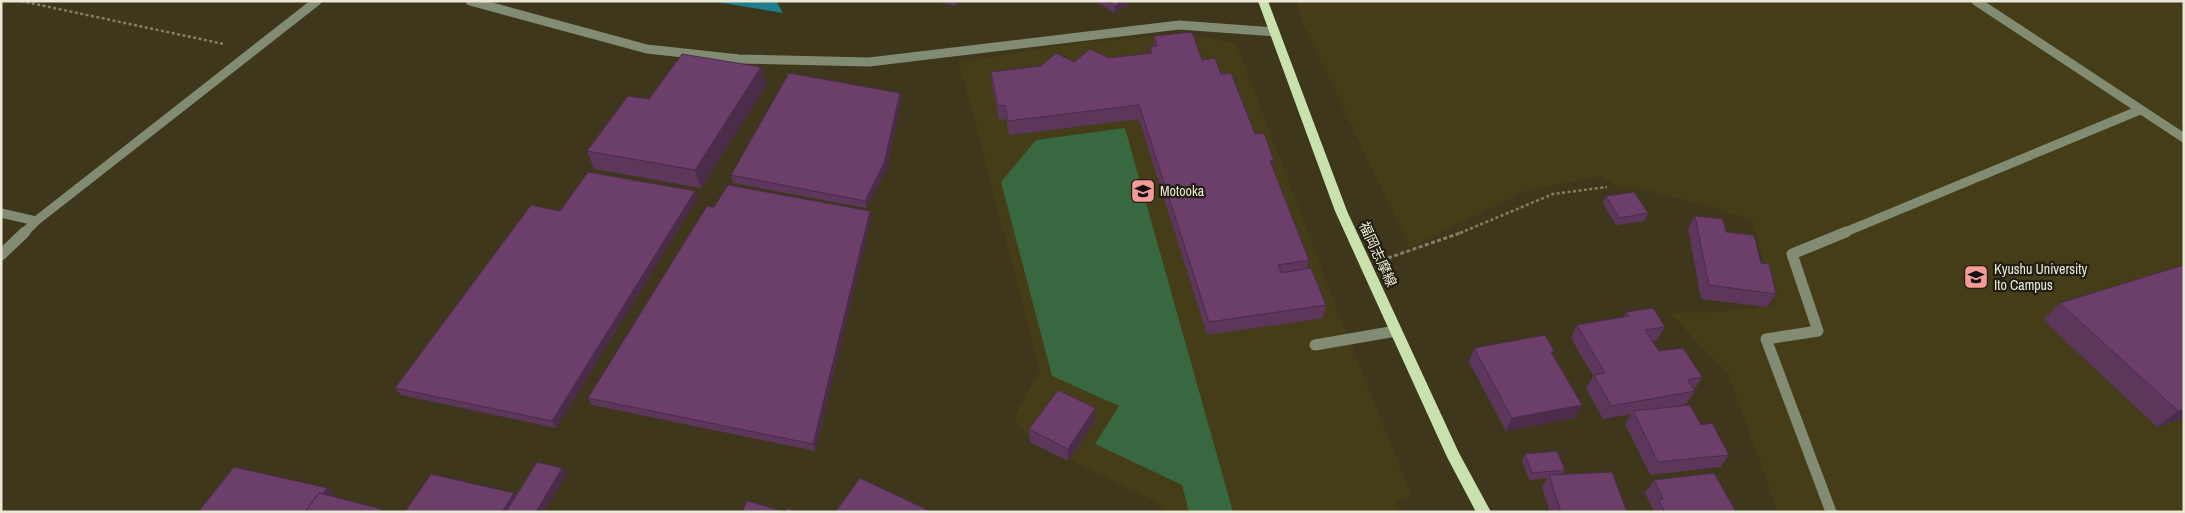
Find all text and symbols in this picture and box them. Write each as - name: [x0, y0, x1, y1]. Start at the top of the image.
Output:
- school or university icon: Motooka: [1130, 178, 1156, 204]
- place label: Motooka: [1160, 182, 1205, 200]
- street label: 福岡志摩線: [1355, 218, 1401, 290]
- place label: Kyushu University Ito Campus: [1994, 260, 2087, 294]
- school or university icon: Kyushu University Ito Campus: [1963, 264, 1989, 290]

